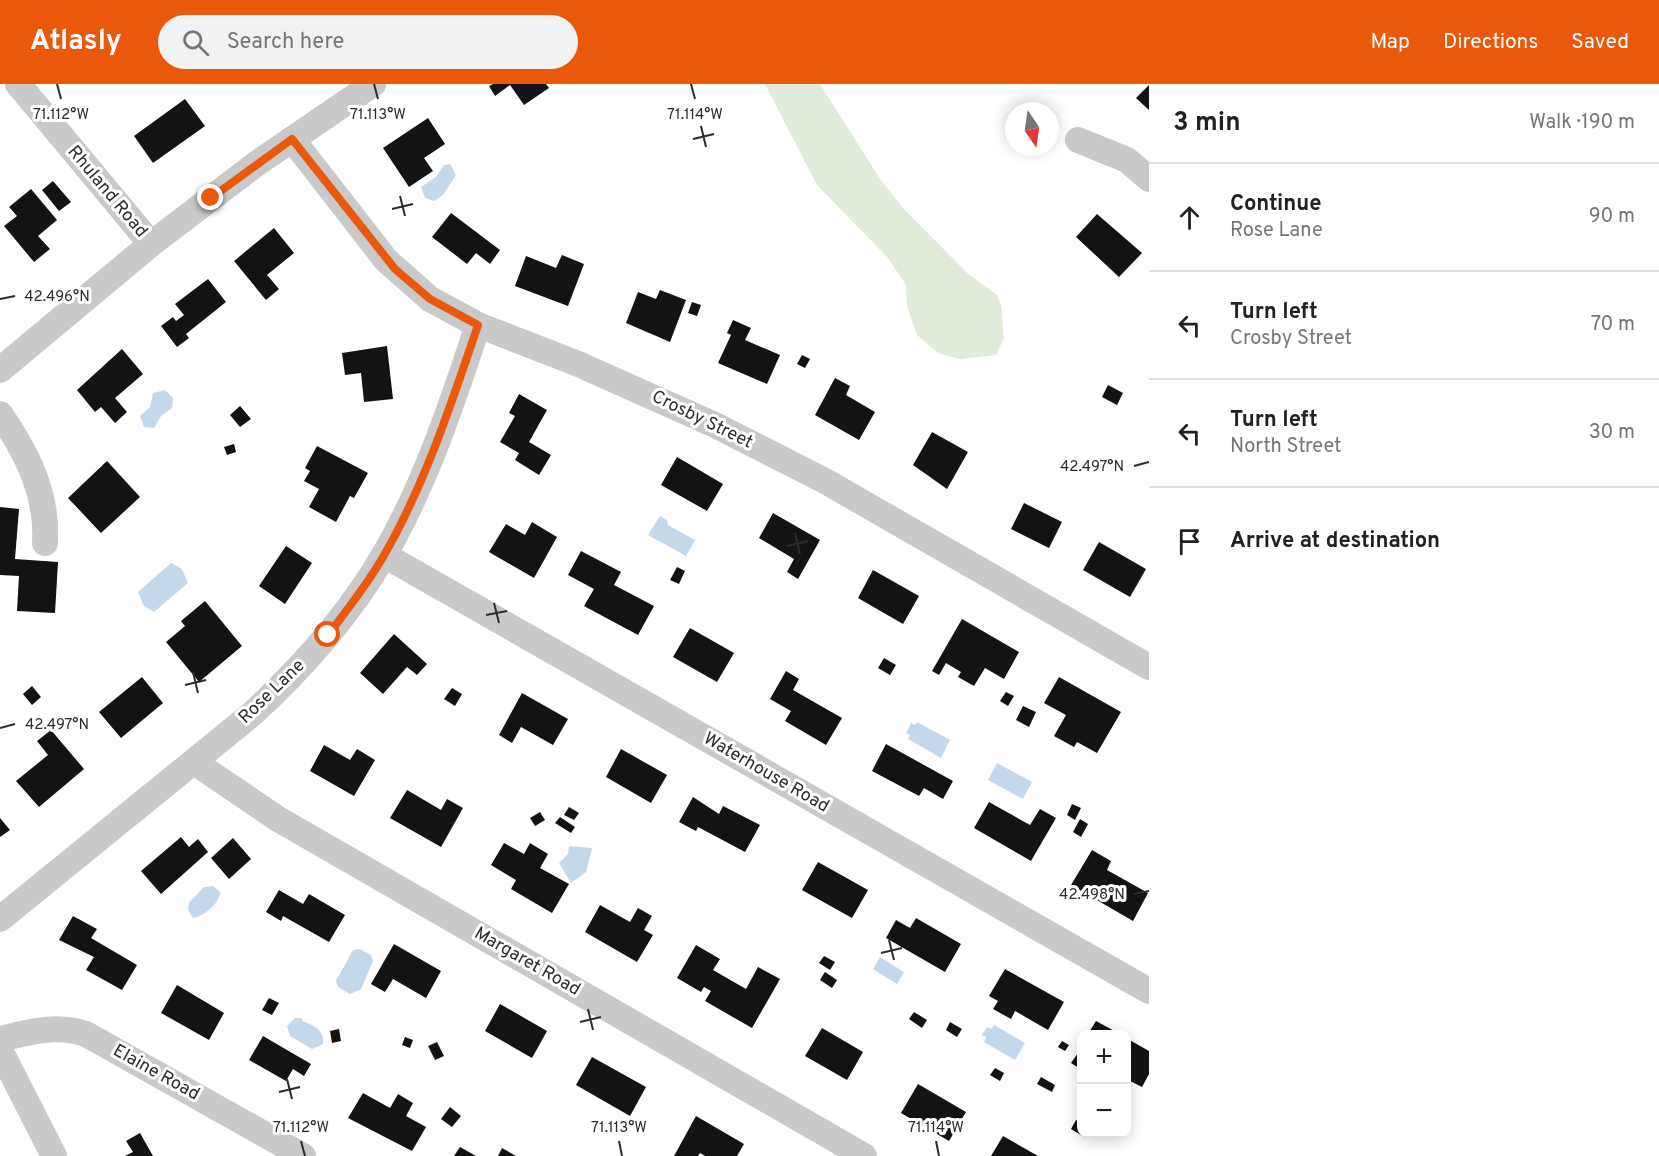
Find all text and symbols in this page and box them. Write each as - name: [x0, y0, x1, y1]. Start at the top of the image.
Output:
- search box: [158, 15, 578, 69]
- text: Atlasly: [30, 24, 122, 60]
- icon: search: [179, 26, 212, 59]
- text: Search here: [227, 29, 344, 56]
- text: Map: [1370, 29, 1410, 56]
- text: Directions: [1443, 29, 1538, 56]
- text: Saved: [1571, 29, 1629, 56]
- north arrow: [1005, 102, 1059, 156]
- text: 71.112°W: [33, 106, 89, 125]
- text: 71.113°W: [350, 106, 406, 125]
- text: 71.114°W: [667, 106, 723, 125]
- text: 3 min: [1173, 107, 1241, 140]
- text: Walk · 190 m: [1529, 110, 1635, 136]
- street label: Rhuland Road: [62, 141, 152, 243]
- route end: [197, 184, 223, 210]
- text: Continue: [1230, 191, 1321, 218]
- icon: ahead: [1173, 201, 1206, 234]
- text: 90 m: [1589, 204, 1635, 230]
- text: Rose Lane: [1230, 218, 1323, 244]
- text: 42.496°N: [24, 288, 90, 307]
- text: Turn left: [1230, 299, 1318, 326]
- icon: left: [1173, 309, 1206, 342]
- text: 70 m: [1591, 312, 1635, 338]
- text: Crosby Street: [1230, 326, 1352, 352]
- street label: Crosby Street: [648, 386, 756, 454]
- text: Turn left: [1230, 407, 1318, 434]
- icon: left: [1173, 417, 1206, 450]
- text: 30 m: [1589, 420, 1635, 446]
- text: North Street: [1230, 434, 1342, 460]
- text: 42.497°N: [1060, 458, 1124, 477]
- icon: arrive: [1173, 525, 1206, 558]
- text: Arrive at destination: [1230, 528, 1440, 555]
- route start: [314, 621, 340, 647]
- street label: Rose Lane: [234, 655, 310, 729]
- text: 42.497°N: [25, 716, 89, 735]
- street label: Waterhouse Road: [699, 728, 833, 818]
- text: 42.498°N: [1059, 886, 1125, 905]
- street label: Margaret Road: [470, 922, 584, 1002]
- map controls: [1077, 1030, 1131, 1138]
- button: +: [1077, 1030, 1131, 1084]
- street label: Elaine Road: [109, 1040, 203, 1106]
- button: −: [1077, 1084, 1131, 1138]
- text: 71.112°W: [273, 1119, 329, 1138]
- text: 71.113°W: [591, 1119, 647, 1138]
- text: 71.114°W: [908, 1119, 964, 1138]

